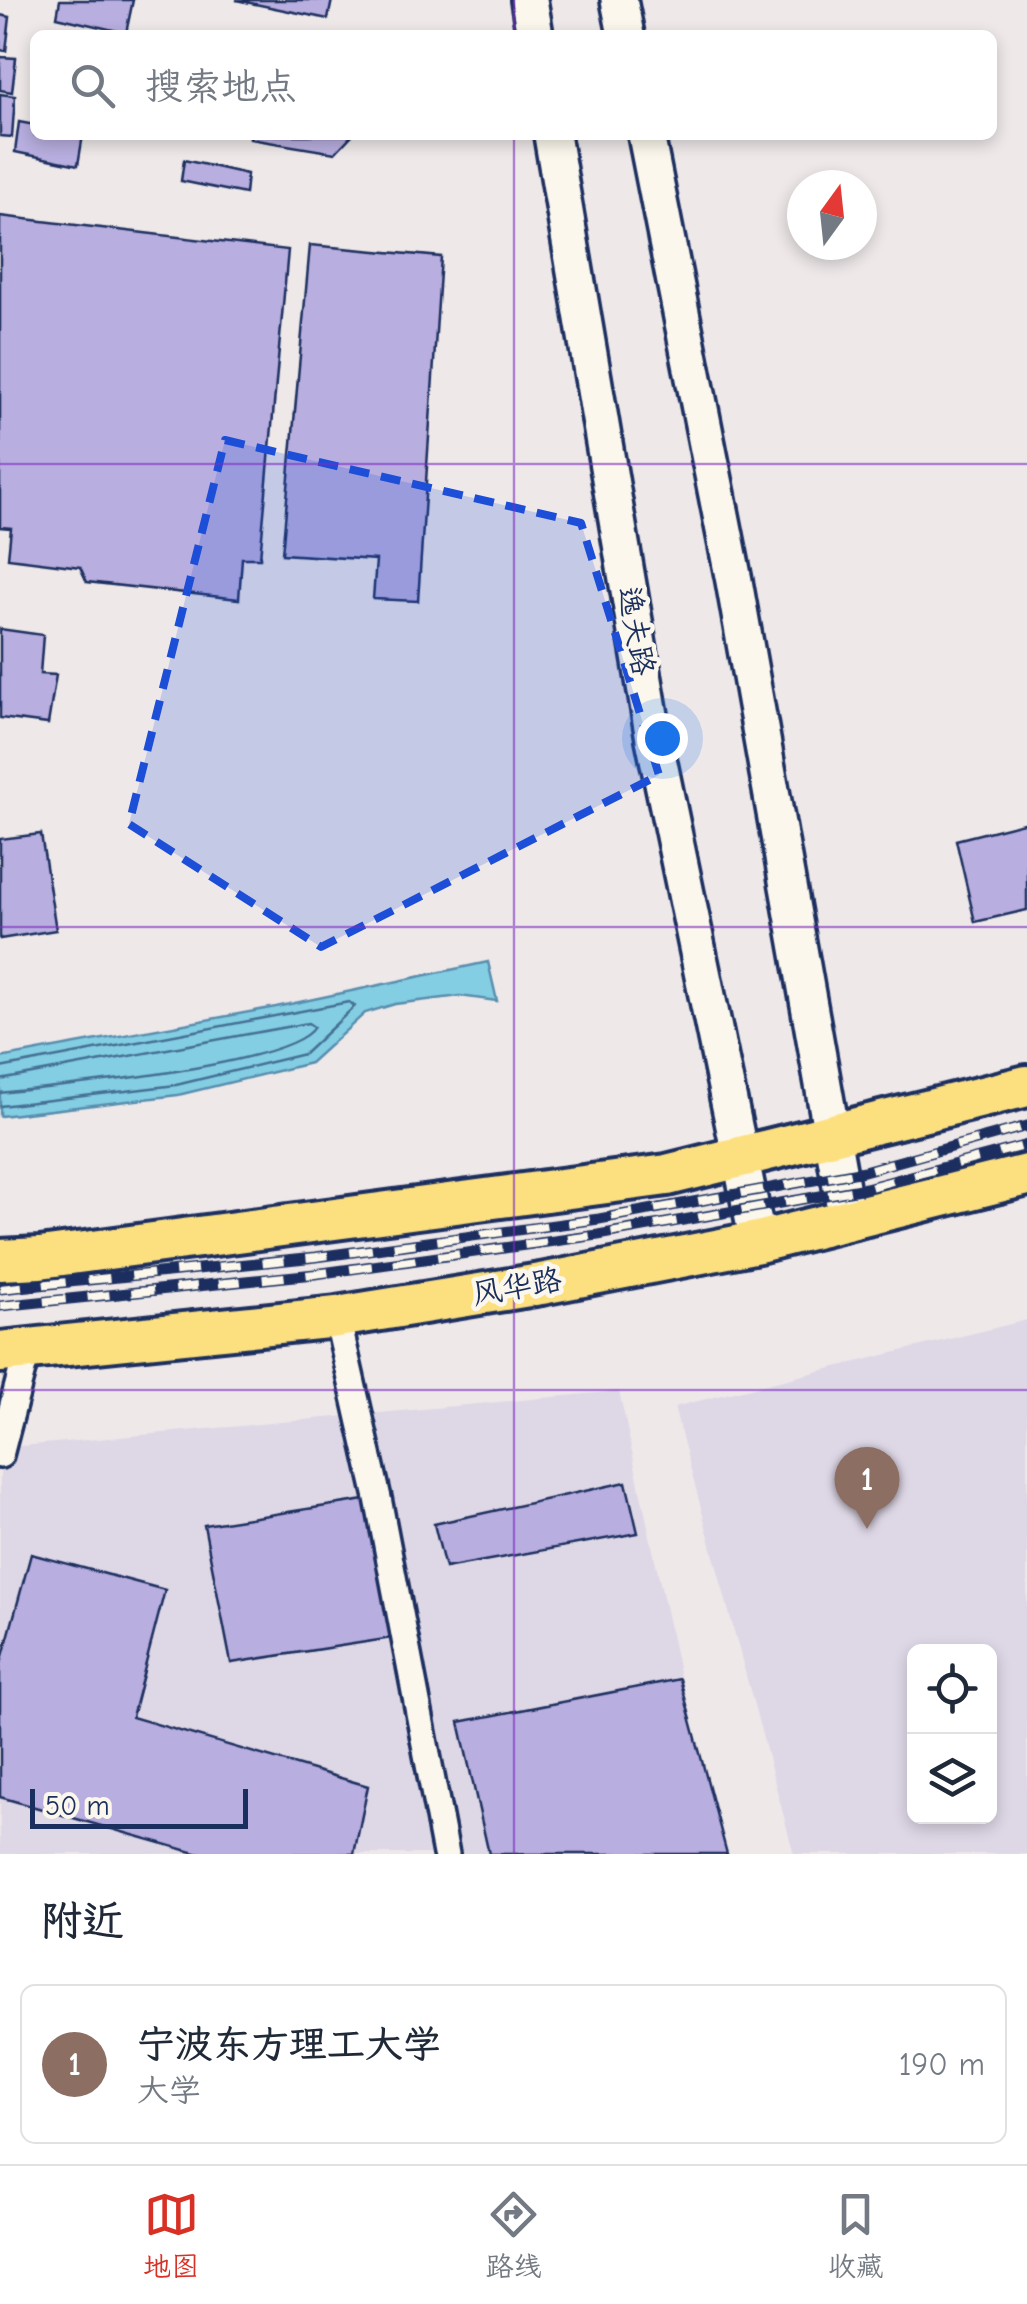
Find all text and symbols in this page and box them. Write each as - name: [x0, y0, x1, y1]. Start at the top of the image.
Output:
- search box: [30, 30, 997, 140]
- icon: search: [65, 58, 120, 113]
- text: 搜索地点: [145, 65, 297, 109]
- north arrow: [787, 170, 877, 260]
- street label: 逸夫路: [611, 584, 661, 678]
- your location: [637, 713, 688, 764]
- street label: 风华路: [470, 1262, 564, 1312]
- pin: 1: [834, 1446, 900, 1529]
- map controls: [907, 1644, 997, 1824]
- button: locate: [907, 1644, 997, 1734]
- button: layers: [907, 1734, 997, 1824]
- scale bar: [30, 1784, 248, 1828]
- text: 50 m: [45, 1790, 110, 1822]
- text: 附近: [40, 1897, 124, 1946]
- text: 宁波东方理工大学: [137, 2023, 441, 2067]
- text: 1: [68, 2046, 81, 2083]
- text: 190 m: [899, 2046, 985, 2083]
- text: 大学: [137, 2072, 201, 2109]
- tab: 地图: [143, 2187, 199, 2284]
- tab: 路线: [485, 2187, 542, 2284]
- tab: 收藏: [828, 2187, 884, 2284]

